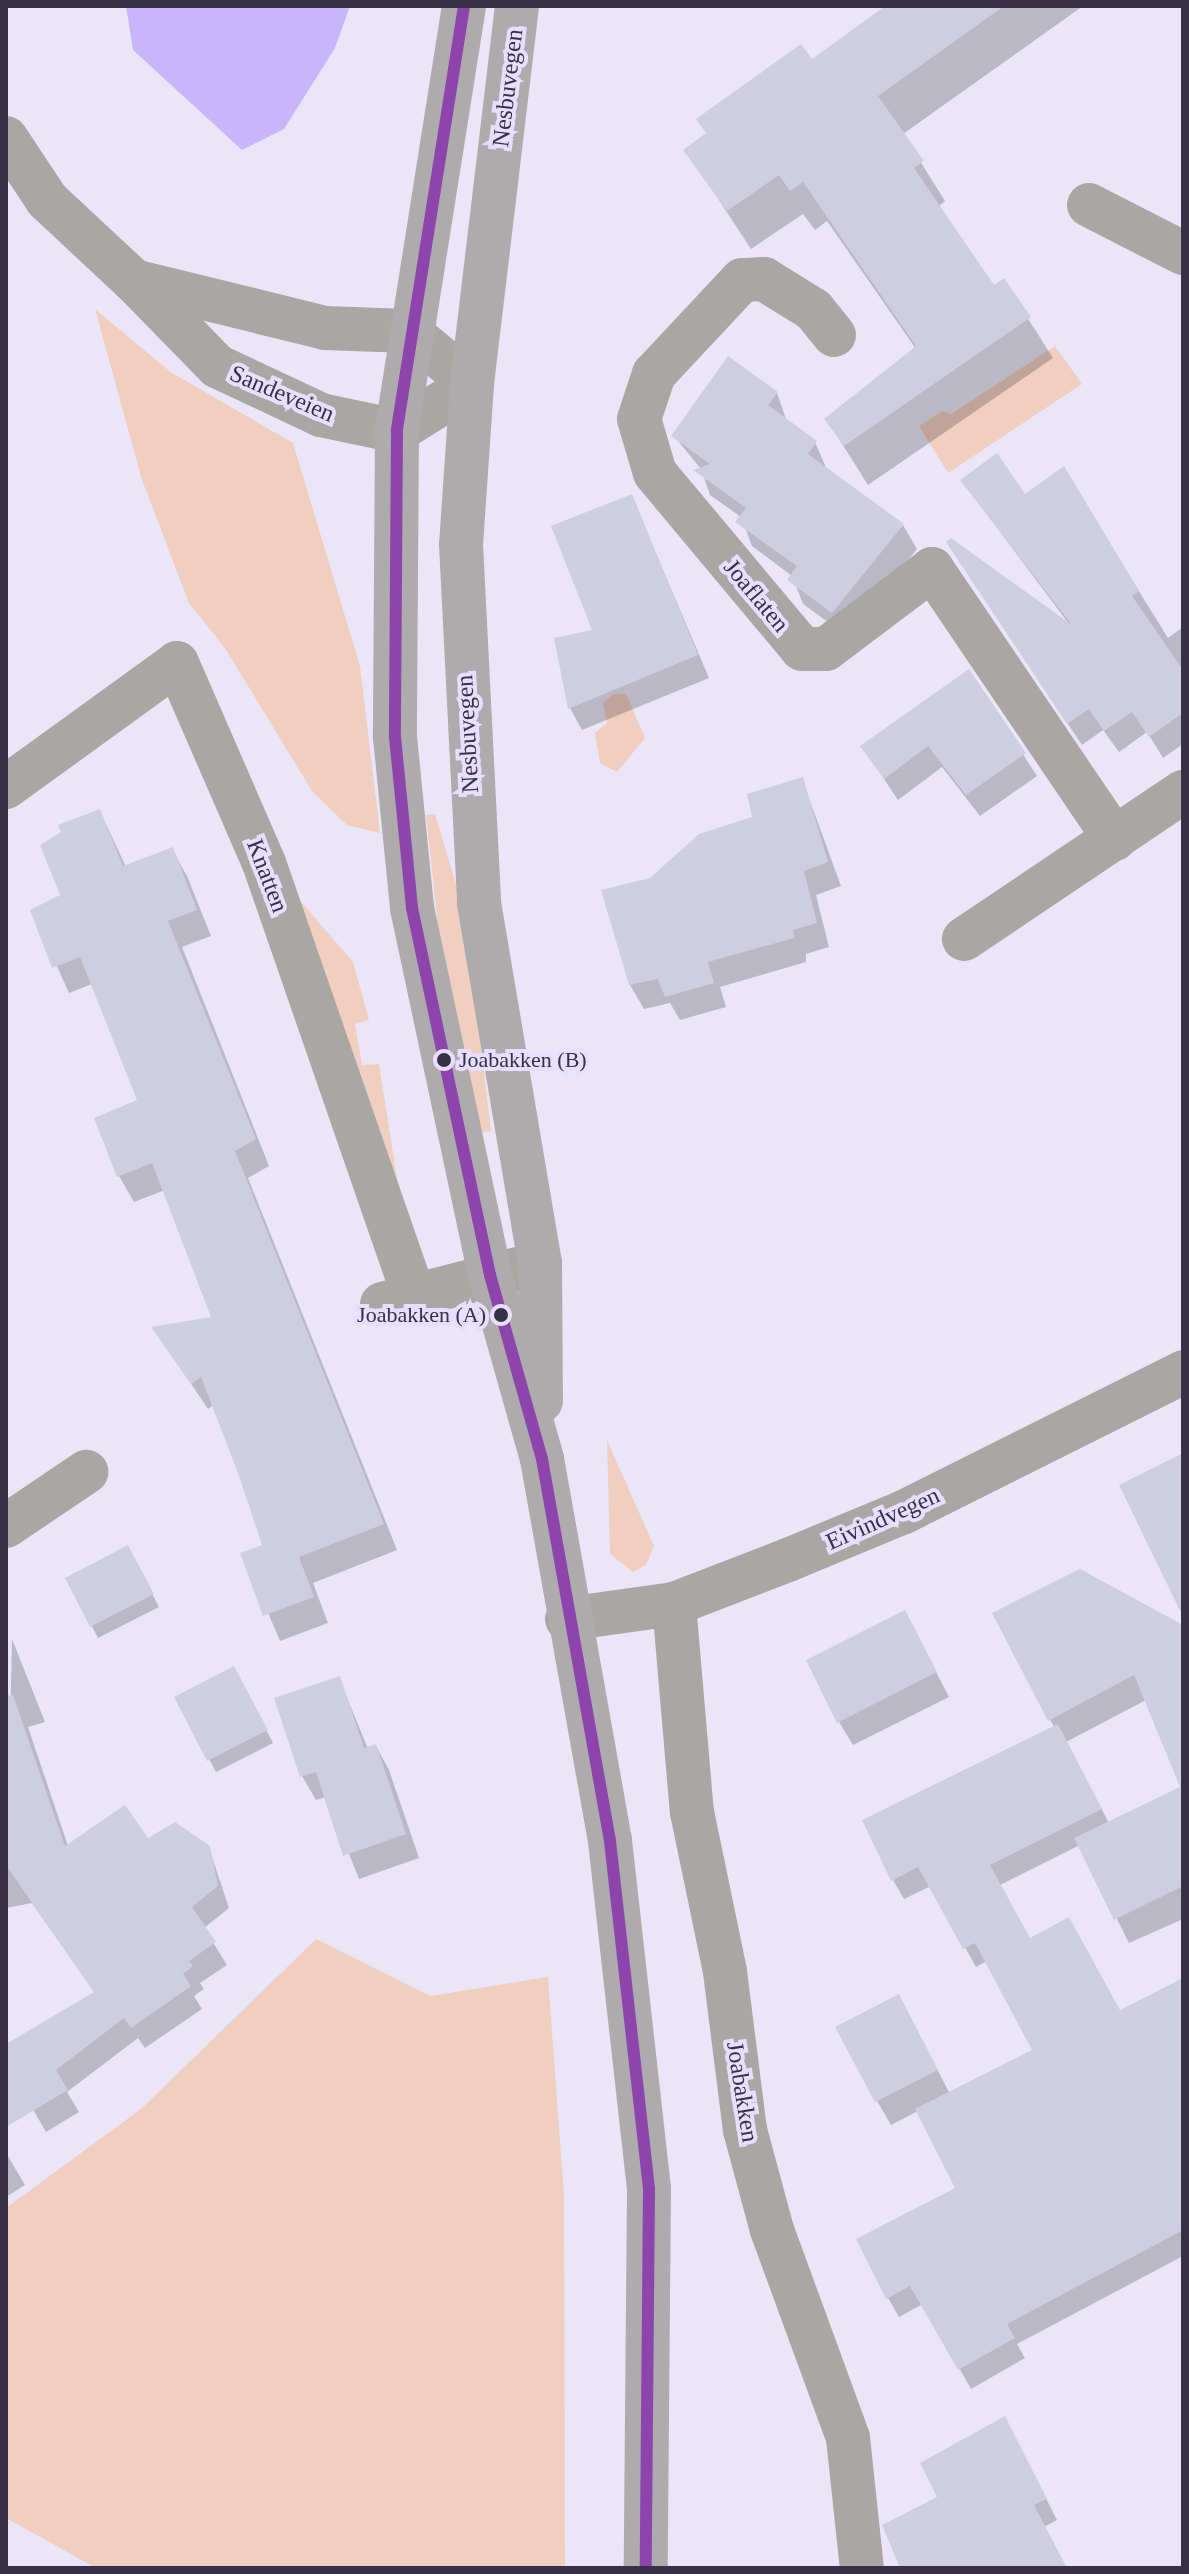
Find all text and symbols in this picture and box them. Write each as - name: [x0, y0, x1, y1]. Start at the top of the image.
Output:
- street label: Nesbuvegen: [486, 27, 530, 149]
- street label: Sandeveien: [225, 359, 339, 429]
- street label: Joaflaten: [717, 554, 795, 638]
- street label: Nesbuvegen: [451, 674, 485, 794]
- street label: Knatten: [240, 835, 294, 917]
- place label: Joabakken (B): [459, 1047, 587, 1073]
- marker: Joabakken (B): [436, 1052, 452, 1068]
- place label: Joabakken (A): [357, 1302, 486, 1328]
- marker: Joabakken (A): [493, 1307, 509, 1323]
- street label: Eivindvegen: [822, 1481, 944, 1557]
- street label: Joabakken: [720, 2040, 764, 2144]

